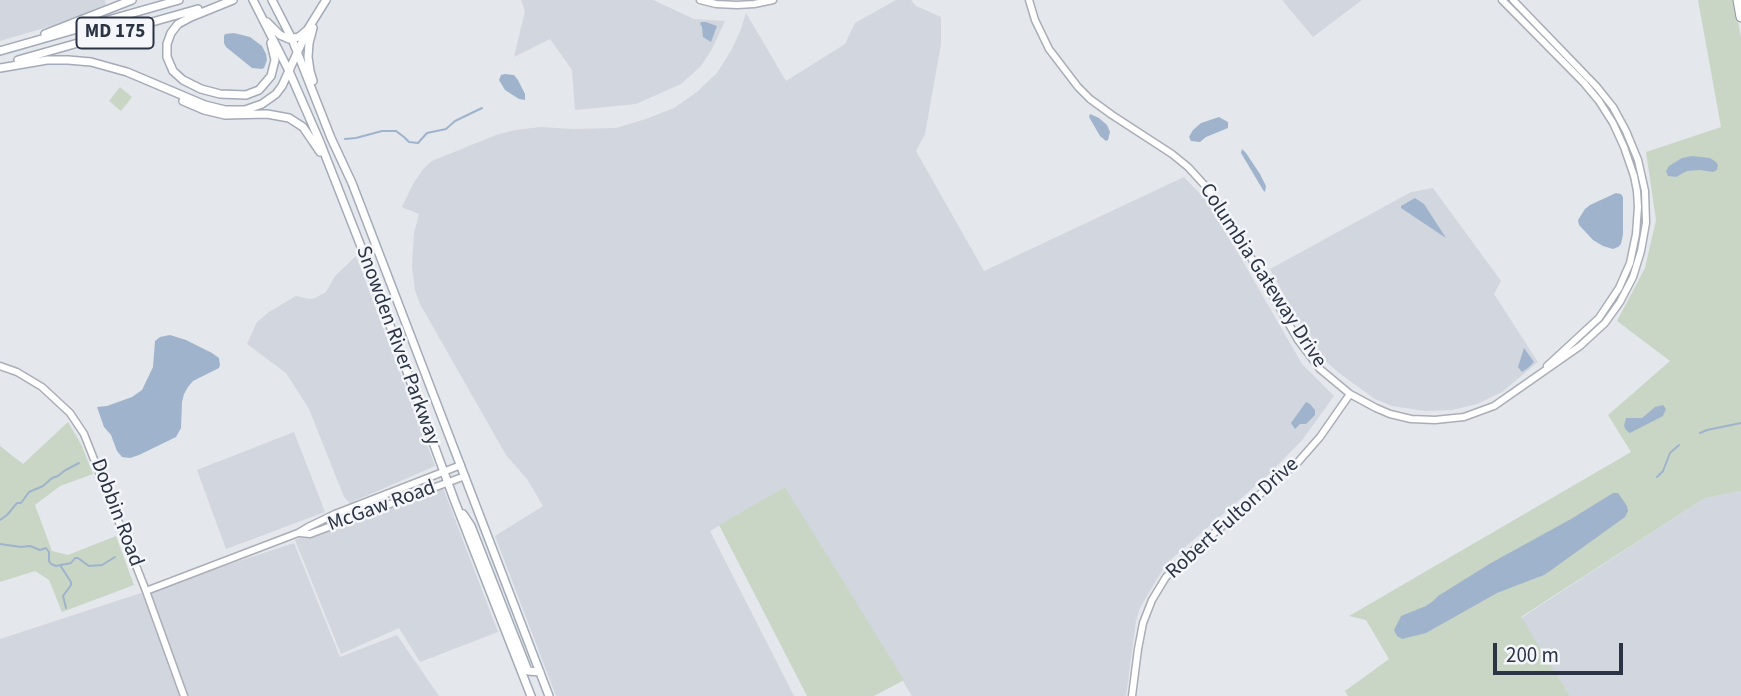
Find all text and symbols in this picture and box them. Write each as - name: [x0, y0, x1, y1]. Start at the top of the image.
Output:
- road number: MD 175: [76, 18, 154, 48]
- street label: Columbia Gateway Drive: [1193, 179, 1331, 373]
- street label: Snowden River Parkway: [349, 243, 445, 449]
- street label: Robert Fulton Drive: [1161, 453, 1305, 585]
- street label: Dobbin Road: [84, 456, 148, 570]
- street label: McGaw Road: [325, 476, 439, 538]
- scale bar: [1496, 630, 1626, 674]
- text: 200 m: [1506, 640, 1559, 670]

